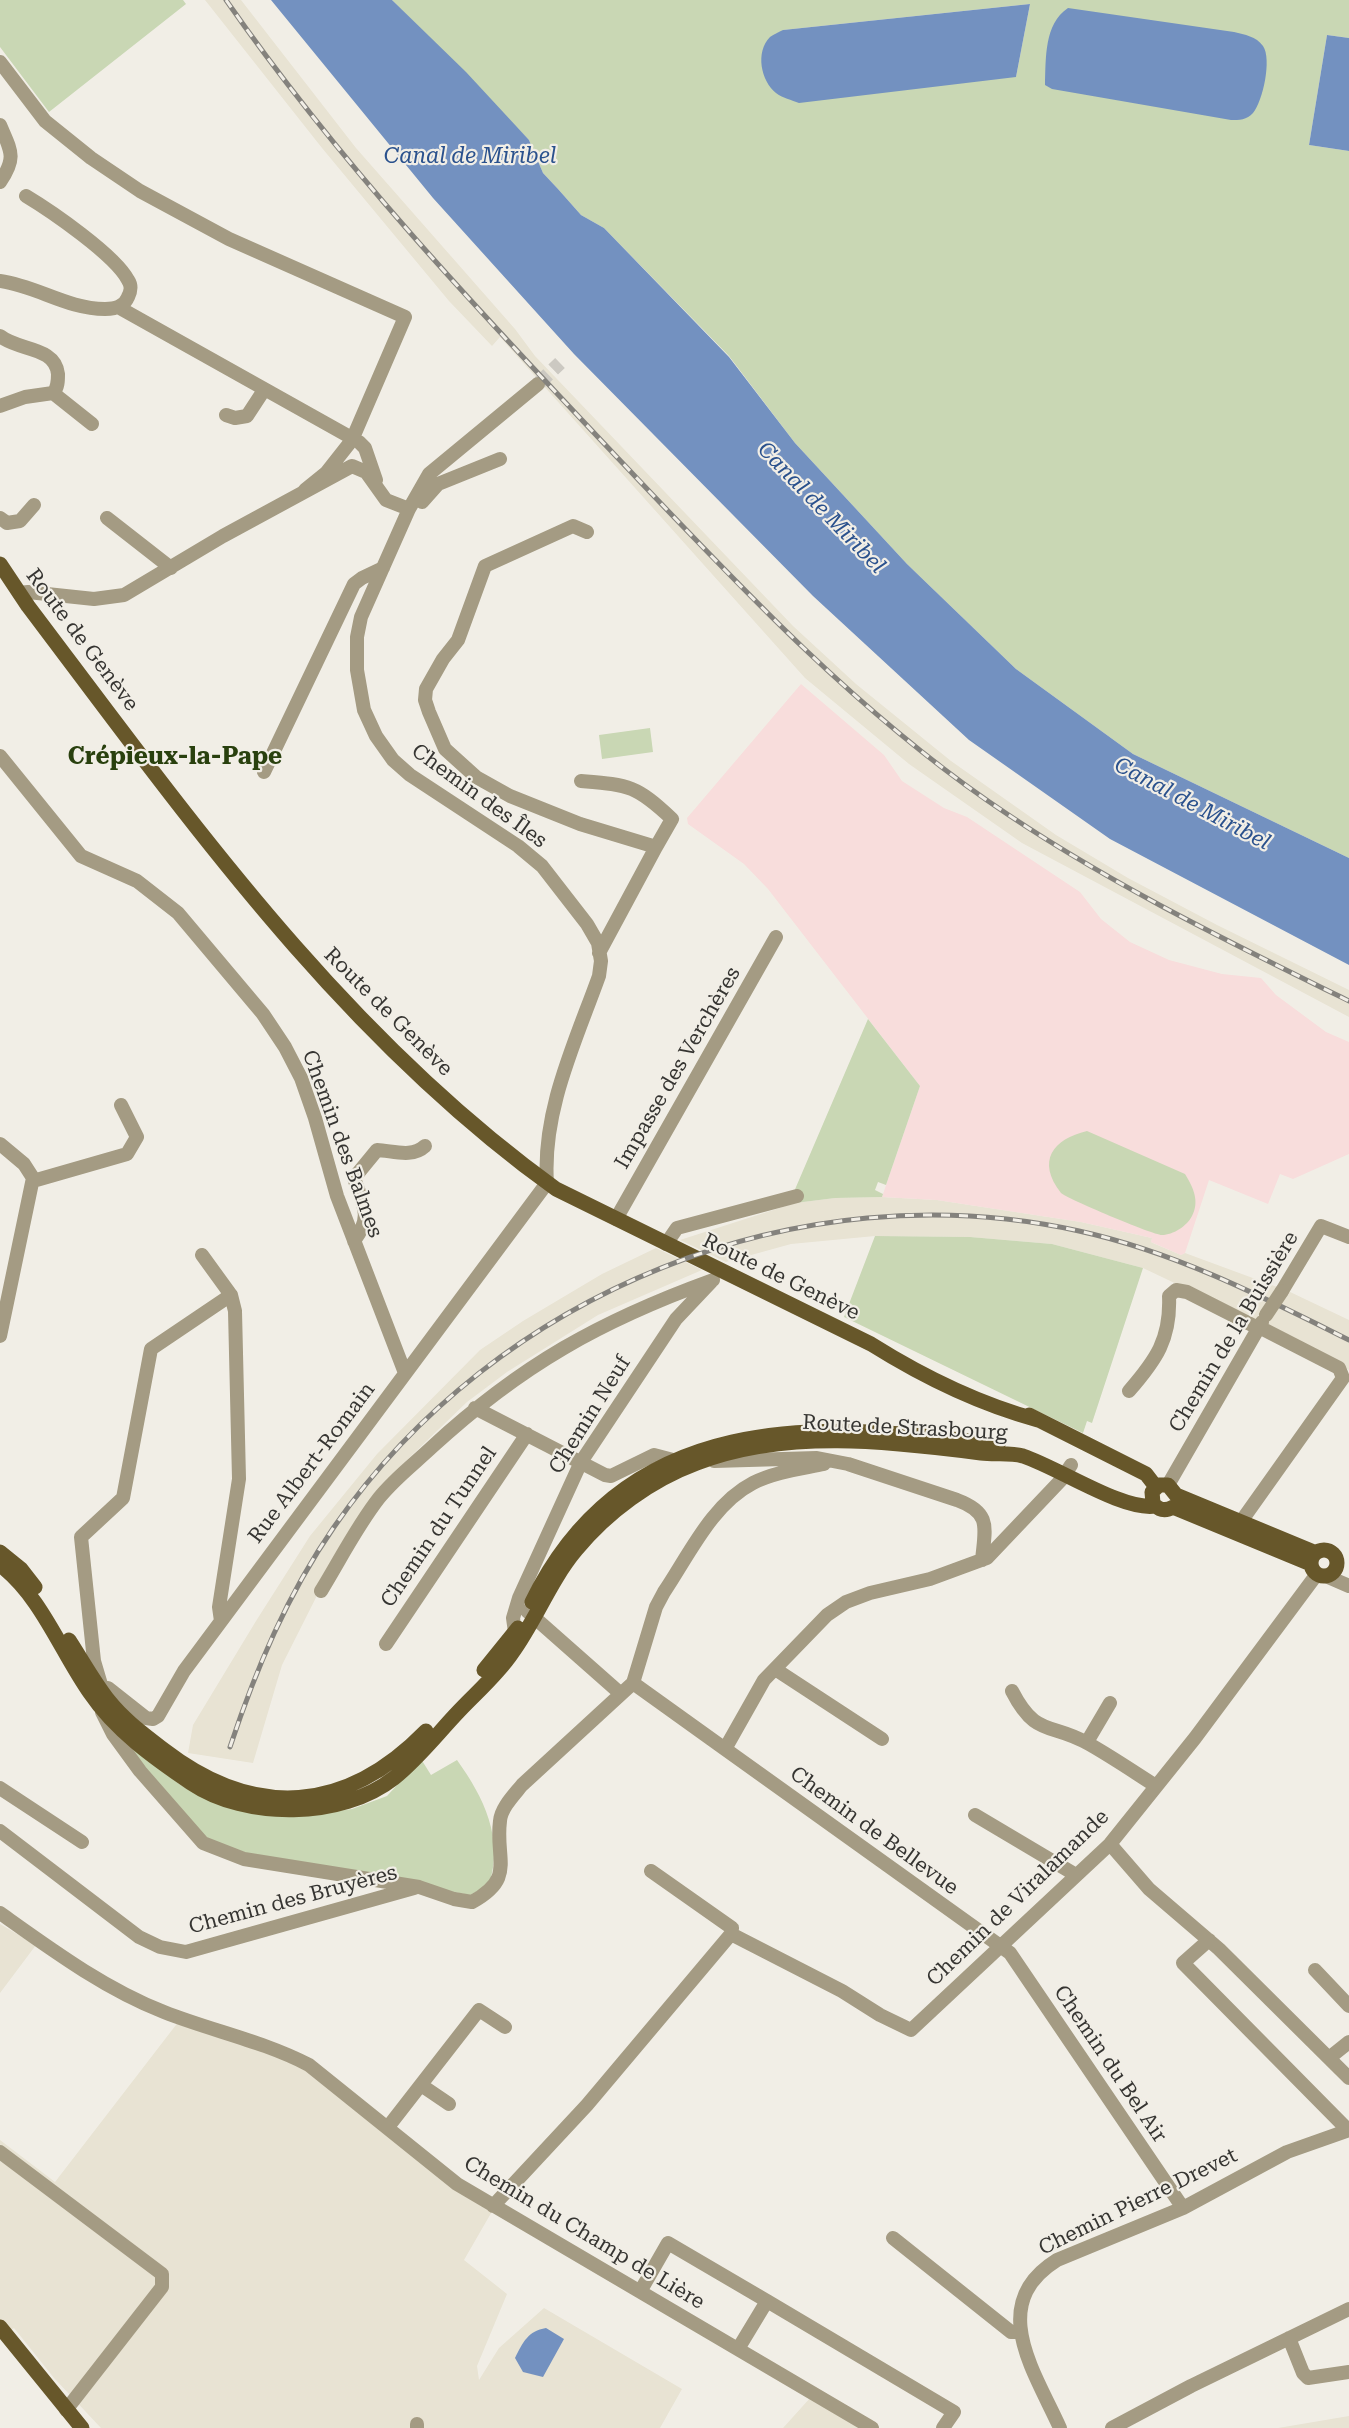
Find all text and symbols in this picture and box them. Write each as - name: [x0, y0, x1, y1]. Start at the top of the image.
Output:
- water label: Canal de Miribel: [384, 144, 556, 170]
- water label: Canal de Miribel: [752, 437, 890, 579]
- street label: Route de Genève: [20, 564, 144, 716]
- street label: Chemin des Îles: [406, 738, 552, 854]
- district label: Crépieux-la-Pape: [68, 743, 282, 771]
- water label: Canal de Miribel: [1110, 752, 1274, 856]
- street label: Route de Genève: [318, 942, 458, 1082]
- street label: Impasse des Verchères: [610, 963, 746, 1173]
- street label: Chemin des Balmes: [296, 1047, 388, 1241]
- street label: Chemin de la Buissière: [1164, 1227, 1304, 1437]
- street label: Route de Genève: [698, 1228, 864, 1326]
- street label: Chemin Neuf: [544, 1351, 636, 1479]
- street label: Rue Albert-Romain: [243, 1378, 381, 1548]
- street label: Route de Strasbourg: [802, 1410, 1008, 1446]
- street label: Chemin du Tunnel: [376, 1442, 502, 1612]
- street label: Chemin de Bellevue: [785, 1761, 963, 1901]
- street label: Chemin de Viralamande: [922, 1804, 1114, 1992]
- street label: Chemin des Bruyères: [186, 1860, 400, 1940]
- street label: Chemin du Bel Air: [1048, 1981, 1172, 2147]
- street label: Chemin Pierre Drevet: [1035, 2143, 1241, 2261]
- street label: Chemin du Champ de Lière: [459, 2151, 709, 2315]

